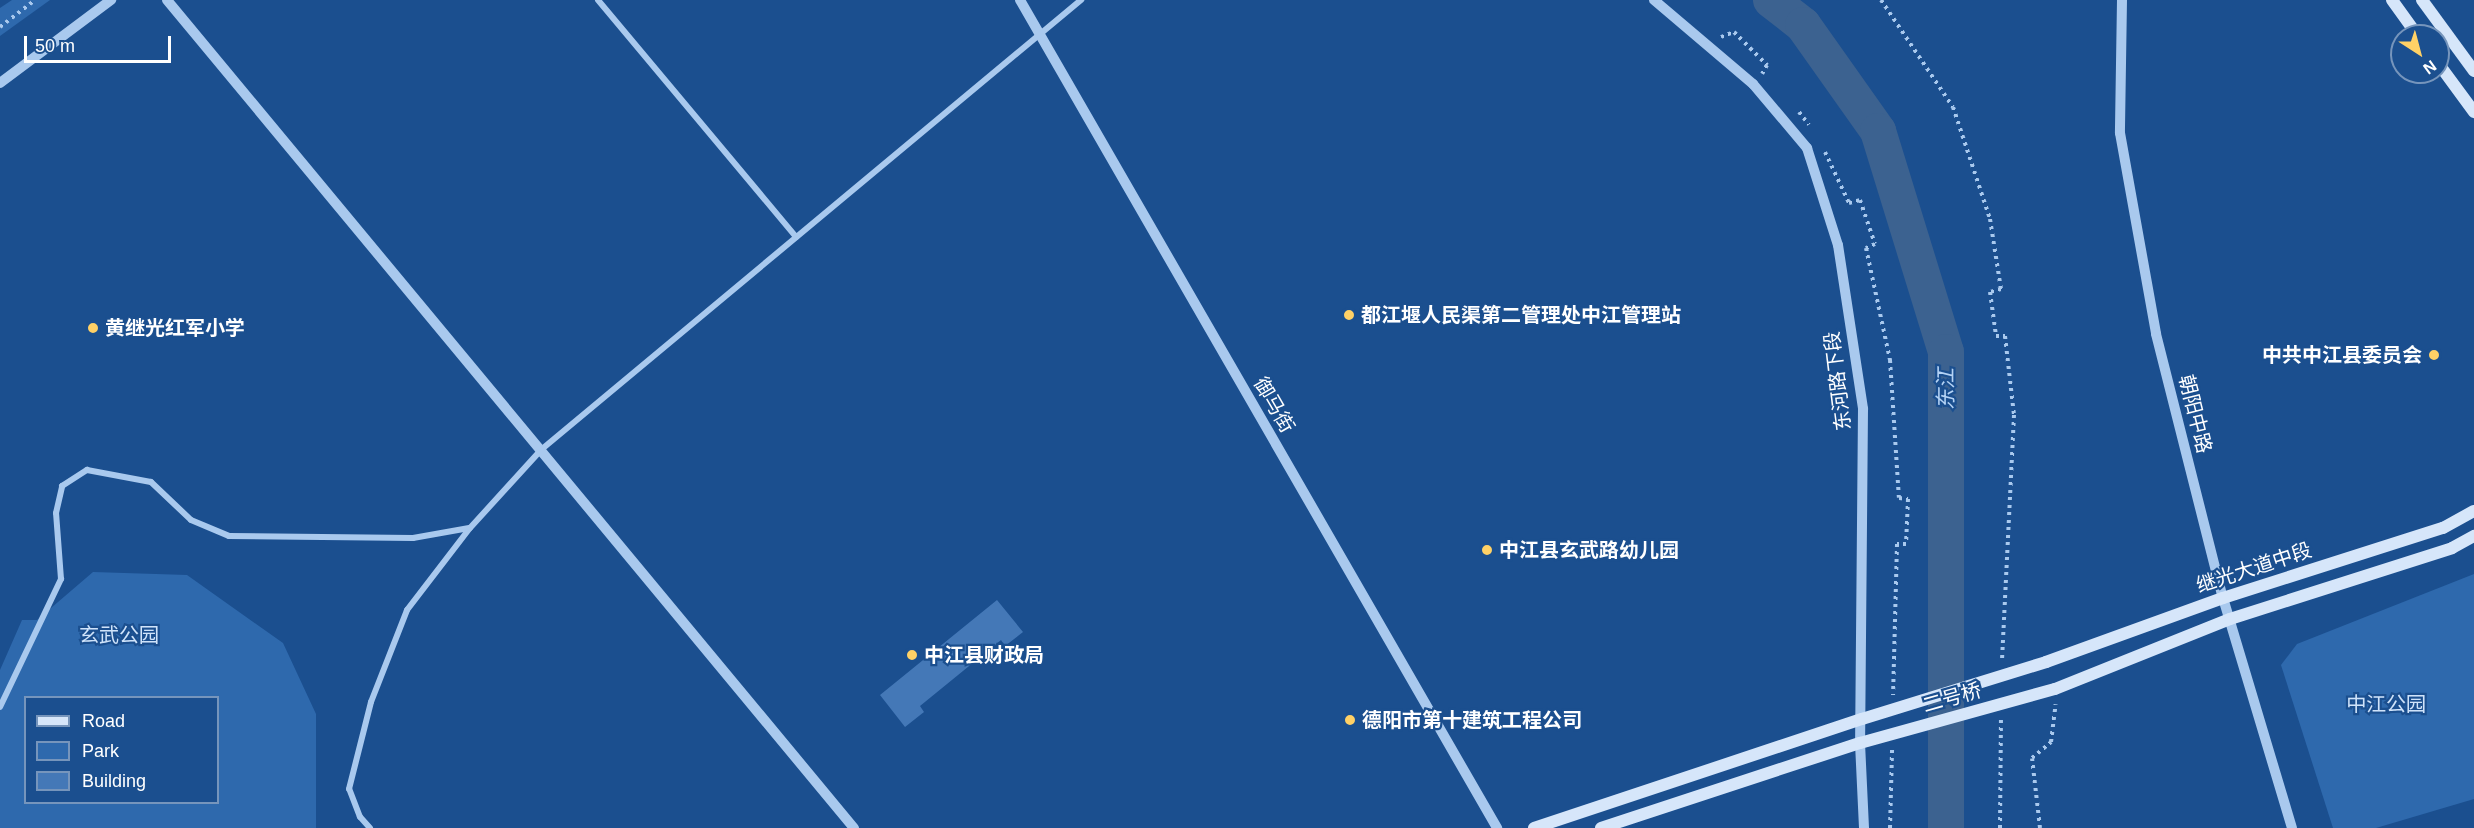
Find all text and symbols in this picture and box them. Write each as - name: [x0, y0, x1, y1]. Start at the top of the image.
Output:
- scale bar: [27, 24, 174, 62]
- north arrow: [2390, 24, 2450, 84]
- text: 50 m: [35, 36, 75, 56]
- text: N: [2420, 57, 2439, 78]
- place label: 都江堰人民渠第二管理处中江管理站: [1361, 303, 1681, 327]
- marker: 都江堰人民渠第二管理处中江管理站: [1342, 308, 1356, 322]
- place label: 黄继光红军小学: [105, 316, 245, 340]
- marker: 黄继光红军小学: [86, 321, 100, 335]
- street label: 东河路下段: [1820, 330, 1856, 432]
- place label: 中共中江县委员会: [2262, 343, 2422, 367]
- marker: 中共中江县委员会: [2427, 348, 2441, 362]
- water label: 东江: [1933, 368, 1959, 410]
- street label: 朝阳中路: [2174, 372, 2216, 456]
- street label: 御马街: [1249, 373, 1299, 437]
- place label: 中江县玄武路幼儿园: [1499, 538, 1679, 562]
- street label: 继光大道中段: [2193, 538, 2315, 598]
- marker: 中江县玄武路幼儿园: [1480, 543, 1494, 557]
- park label: 玄武公园: [79, 623, 159, 647]
- place label: 中江县财政局: [924, 643, 1044, 667]
- marker: 中江县财政局: [905, 648, 919, 662]
- street label: 二号桥: [1920, 678, 1984, 718]
- park label: 中江公园: [2346, 692, 2426, 716]
- legend: [24, 696, 219, 804]
- place label: 德阳市第十建筑工程公司: [1362, 708, 1582, 732]
- text: Road: [82, 711, 125, 731]
- marker: 德阳市第十建筑工程公司: [1343, 713, 1357, 727]
- text: Park: [82, 741, 119, 761]
- text: Building: [82, 771, 146, 791]

